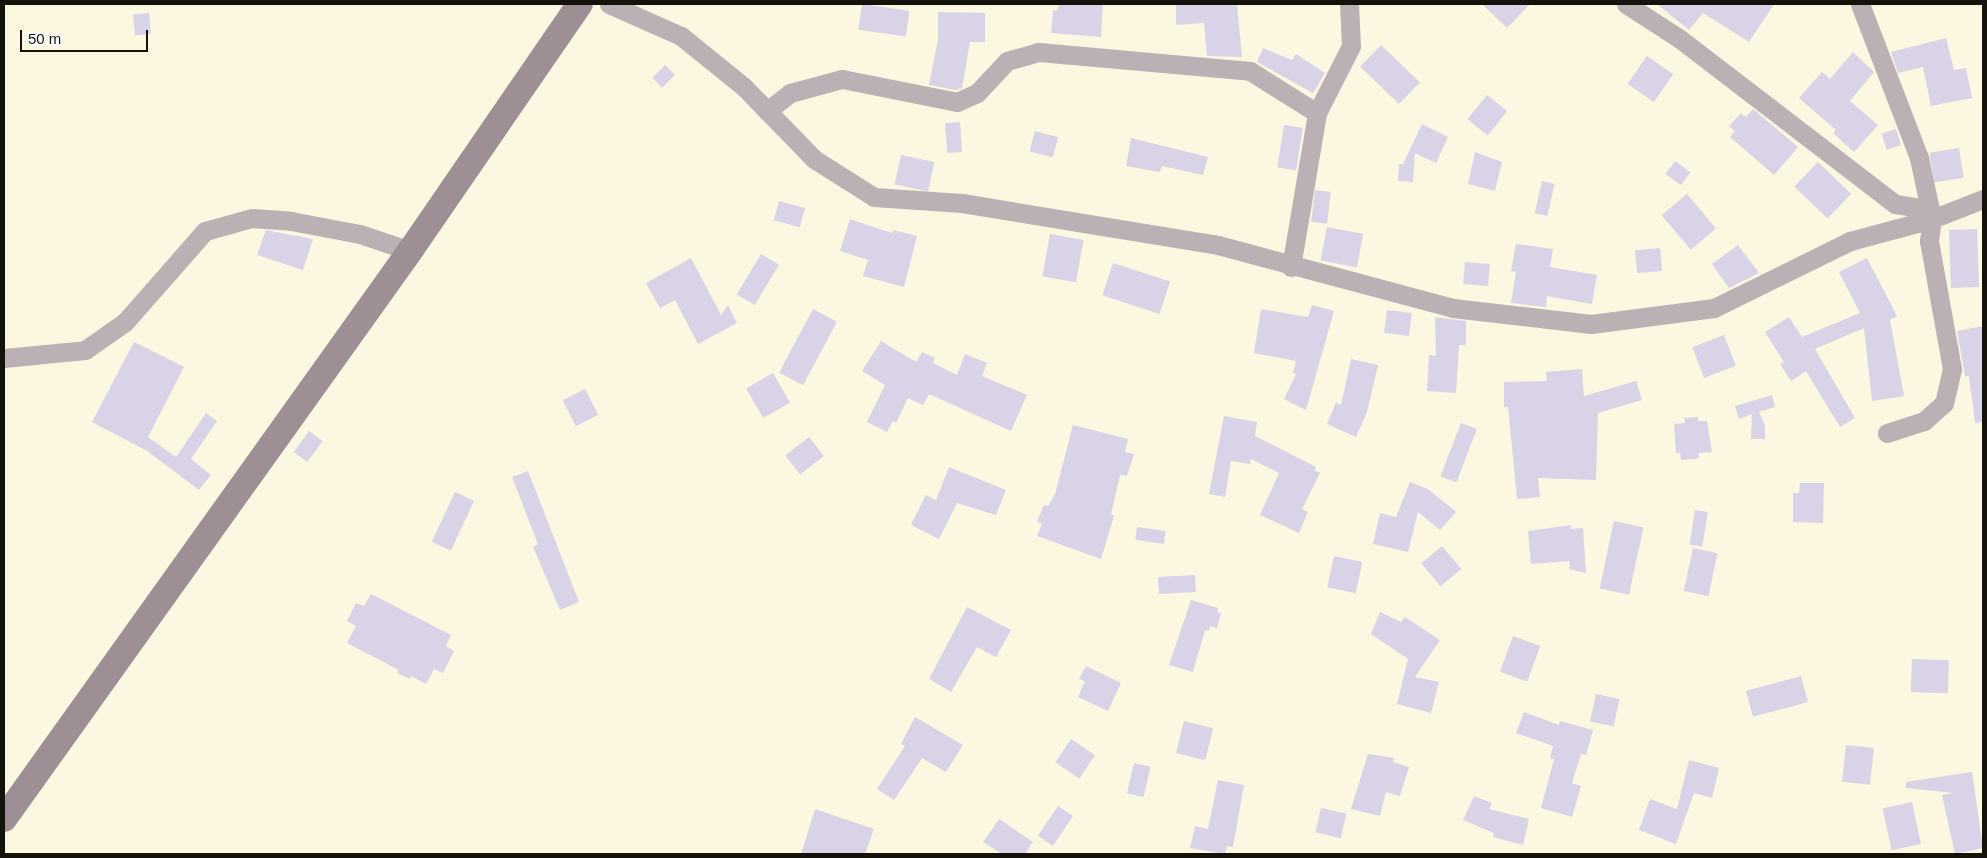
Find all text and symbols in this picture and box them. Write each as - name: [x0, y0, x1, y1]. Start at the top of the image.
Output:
- scale bar: [22, 20, 150, 52]
- text: 50 m: [28, 30, 61, 47]

